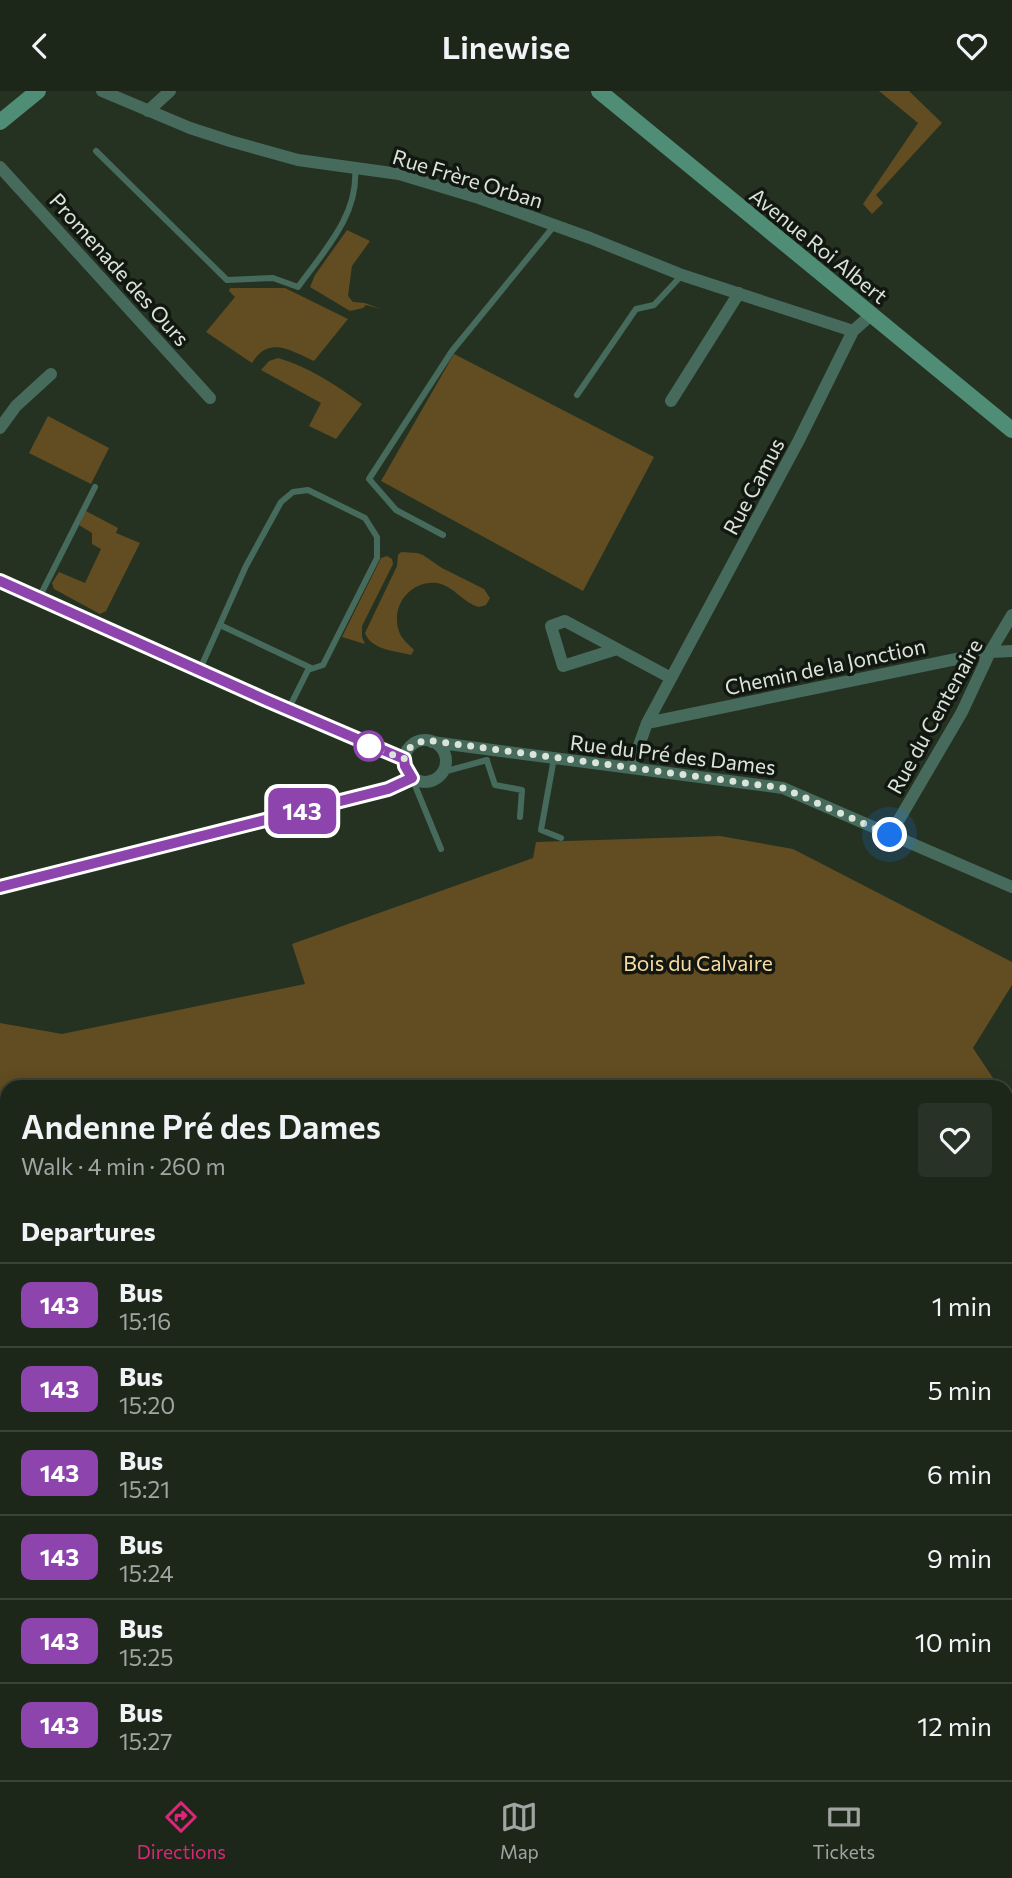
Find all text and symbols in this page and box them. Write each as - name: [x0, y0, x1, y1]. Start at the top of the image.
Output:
- text: Linewise: [442, 26, 570, 66]
- icon: back: [21, 27, 59, 65]
- icon: heart: [953, 27, 991, 65]
- street label: Rue Frère Orban: [390, 143, 546, 213]
- street label: Avenue Roi Albert: [745, 182, 893, 308]
- street label: Promenade des Ours: [45, 188, 195, 350]
- street label: Rue Camus: [717, 433, 789, 539]
- street label: Chemin de la Jonction: [722, 633, 928, 699]
- street label: Rue du Centenaire: [881, 634, 987, 798]
- street label: Rue du Pré des Dames: [569, 729, 777, 779]
- unlabelled marker: [354, 731, 384, 761]
- line badge: 143: [262, 788, 342, 834]
- text: 143: [282, 796, 322, 825]
- your location: [872, 817, 907, 852]
- park label: Bois du Calvaire: [623, 950, 773, 975]
- button: heart: [918, 1103, 992, 1177]
- text: Andenne Pré des Dames: [21, 1105, 381, 1146]
- text: Walk · 4 min · 260 m: [21, 1152, 226, 1180]
- text: Departures: [21, 1215, 156, 1246]
- text: Bus: [119, 1276, 163, 1307]
- text: 143: [40, 1290, 79, 1319]
- text: 1 min: [932, 1290, 992, 1321]
- text: 15:16: [119, 1307, 171, 1335]
- text: Bus: [119, 1360, 163, 1391]
- text: 143: [40, 1374, 79, 1403]
- text: 5 min: [928, 1374, 992, 1405]
- text: 15:20: [119, 1391, 175, 1419]
- text: Bus: [119, 1444, 163, 1475]
- text: 143: [40, 1458, 79, 1487]
- text: 6 min: [927, 1458, 992, 1489]
- text: 15:21: [119, 1475, 170, 1503]
- text: Bus: [119, 1528, 163, 1559]
- text: 143: [40, 1542, 79, 1571]
- text: 9 min: [927, 1542, 992, 1573]
- text: 15:24: [119, 1559, 174, 1587]
- text: Bus: [119, 1612, 163, 1643]
- text: 143: [40, 1626, 79, 1655]
- text: 10 min: [915, 1626, 992, 1657]
- text: 15:25: [119, 1643, 173, 1671]
- text: Bus: [119, 1696, 163, 1727]
- text: 143: [40, 1710, 79, 1739]
- text: 12 min: [917, 1710, 992, 1741]
- text: 15:27: [119, 1727, 172, 1755]
- tab: Directions: [137, 1798, 226, 1863]
- tab: Map: [500, 1798, 539, 1863]
- tab: Tickets: [812, 1798, 875, 1863]

